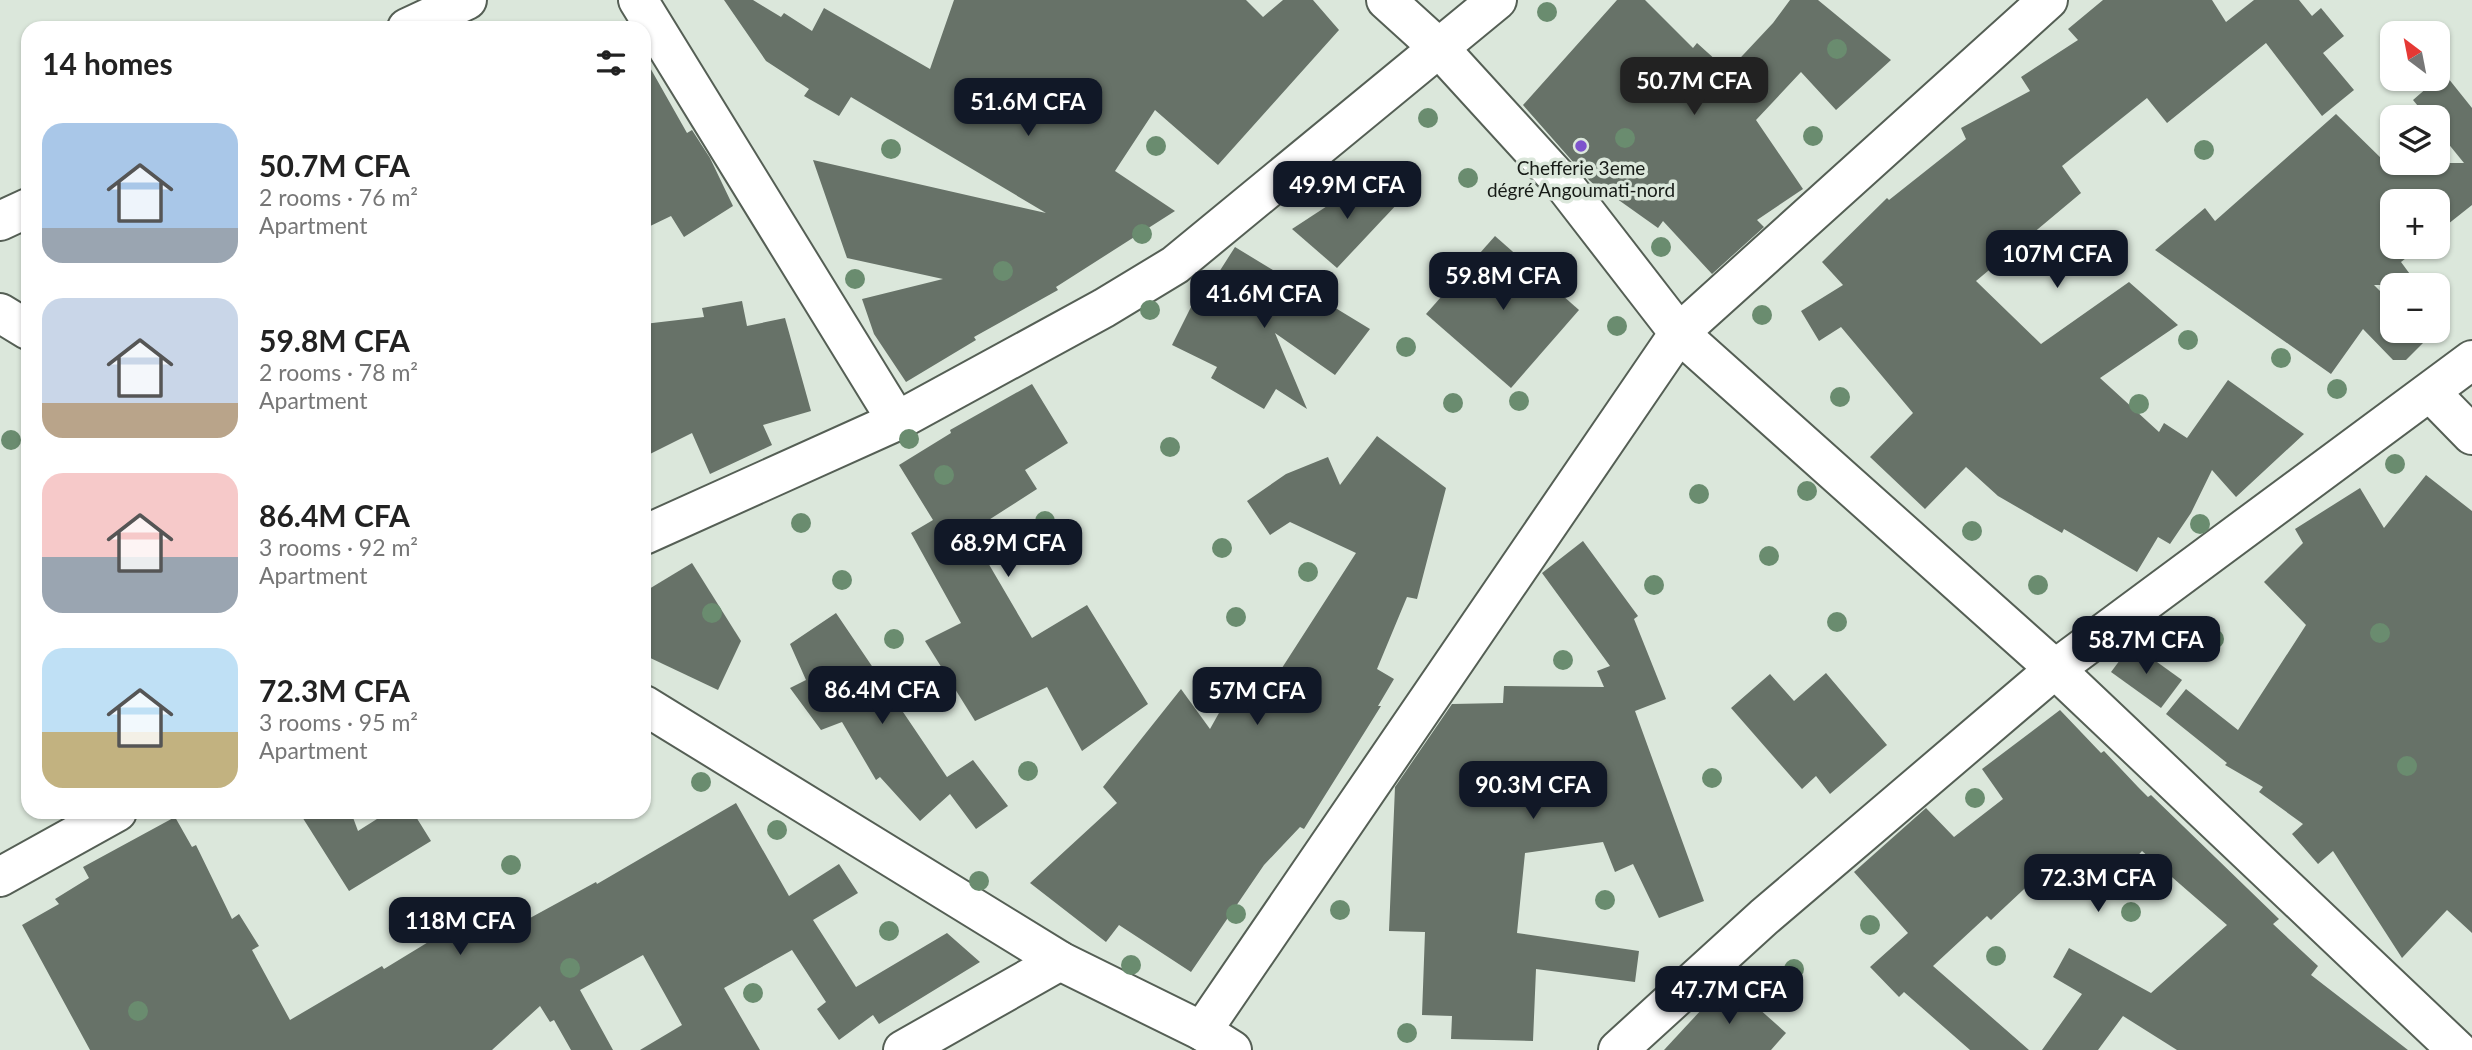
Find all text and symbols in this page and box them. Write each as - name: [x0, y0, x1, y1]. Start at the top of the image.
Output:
- north arrow: [2380, 21, 2450, 91]
- map controls: [2380, 21, 2450, 343]
- icon: filters: [592, 44, 630, 82]
- text: 14 homes: [42, 45, 173, 81]
- pin: 50.7M CFA: [1614, 58, 1774, 117]
- text: 50.7M CFA: [1636, 66, 1752, 94]
- pin: 51.6M CFA: [948, 78, 1108, 138]
- text: 51.6M CFA: [970, 87, 1086, 115]
- button: layers: [2380, 105, 2450, 175]
- marker: Chefferie 3eme dégré Angoumati-nord: [1573, 138, 1589, 154]
- text: 50.7M CFA: [259, 147, 410, 183]
- icon: home: [98, 151, 182, 235]
- place label: Chefferie 3eme dégré Angoumati-nord: [1487, 156, 1675, 201]
- pin: 49.9M CFA: [1267, 162, 1427, 221]
- text: 49.9M CFA: [1289, 170, 1405, 198]
- text: 2 rooms · 76 m²: [259, 183, 418, 211]
- button: +: [2380, 189, 2450, 259]
- text: Apartment: [259, 211, 367, 239]
- pin: 107M CFA: [1985, 230, 2129, 290]
- text: 107M CFA: [2002, 239, 2112, 267]
- pin: 59.8M CFA: [1423, 252, 1583, 312]
- text: 59.8M CFA: [1445, 261, 1561, 289]
- pin: 41.6M CFA: [1184, 270, 1344, 330]
- button: −: [2380, 273, 2450, 343]
- text: 41.6M CFA: [1206, 279, 1322, 307]
- text: 59.8M CFA: [259, 322, 410, 358]
- icon: home: [98, 326, 182, 410]
- text: 2 rooms · 78 m²: [259, 358, 418, 386]
- text: Apartment: [259, 386, 367, 414]
- text: 86.4M CFA: [259, 497, 410, 533]
- icon: home: [98, 501, 182, 585]
- pin: 68.9M CFA: [928, 520, 1088, 579]
- text: 68.9M CFA: [950, 528, 1066, 556]
- text: 3 rooms · 92 m²: [259, 533, 418, 561]
- text: Apartment: [259, 561, 367, 589]
- pin: 58.7M CFA: [2066, 616, 2226, 676]
- text: 58.7M CFA: [2088, 625, 2204, 653]
- pin: 86.4M CFA: [802, 666, 962, 726]
- pin: 57M CFA: [1192, 668, 1322, 727]
- text: 72.3M CFA: [259, 672, 410, 708]
- text: 86.4M CFA: [824, 675, 940, 703]
- icon: home: [98, 676, 182, 760]
- text: 57M CFA: [1209, 676, 1305, 704]
- text: 3 rooms · 95 m²: [259, 708, 418, 736]
- text: Apartment: [259, 736, 367, 764]
- pin: 90.3M CFA: [1453, 762, 1613, 821]
- text: 90.3M CFA: [1475, 770, 1591, 798]
- pin: 72.3M CFA: [2018, 855, 2178, 914]
- text: 72.3M CFA: [2040, 863, 2156, 891]
- pin: 118M CFA: [388, 898, 532, 957]
- text: 118M CFA: [405, 906, 515, 934]
- pin: 47.7M CFA: [1649, 967, 1809, 1026]
- text: 47.7M CFA: [1671, 975, 1787, 1003]

